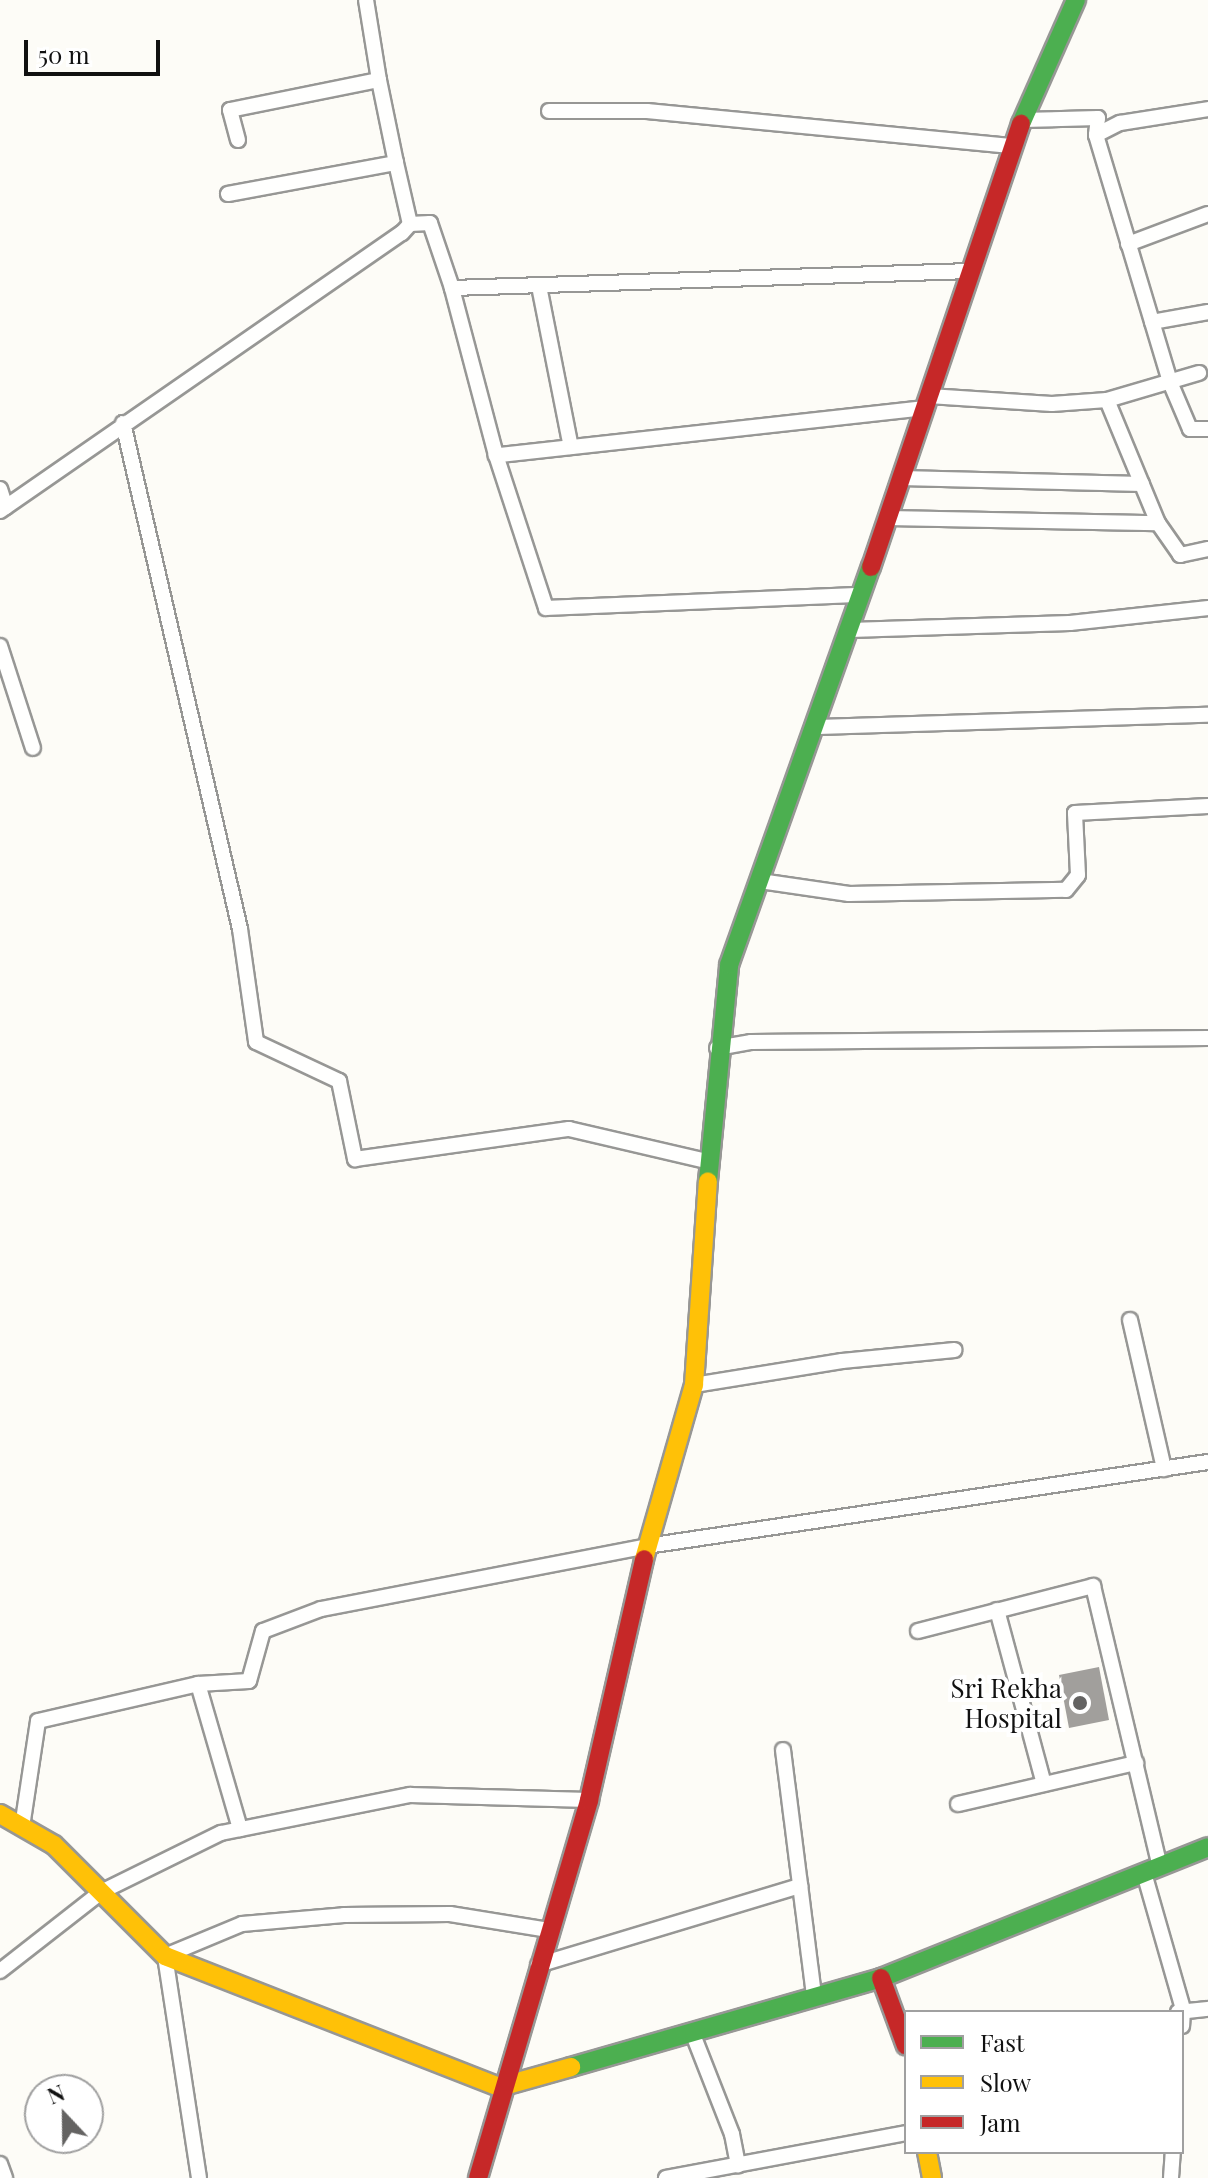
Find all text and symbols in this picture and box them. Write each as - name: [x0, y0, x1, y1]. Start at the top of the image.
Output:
- scale bar: [28, 24, 164, 74]
- text: 50 m: [38, 38, 90, 70]
- place label: Sri Rekha Hospital: [951, 1672, 1062, 1734]
- marker: Sri Rekha Hospital: [1069, 1692, 1091, 1714]
- legend: [904, 2010, 1184, 2154]
- text: Fast: [980, 2026, 1025, 2058]
- text: Slow: [980, 2066, 1031, 2098]
- north arrow: [24, 2074, 104, 2154]
- text: N: [43, 2077, 69, 2110]
- text: Jam: [980, 2106, 1021, 2138]

